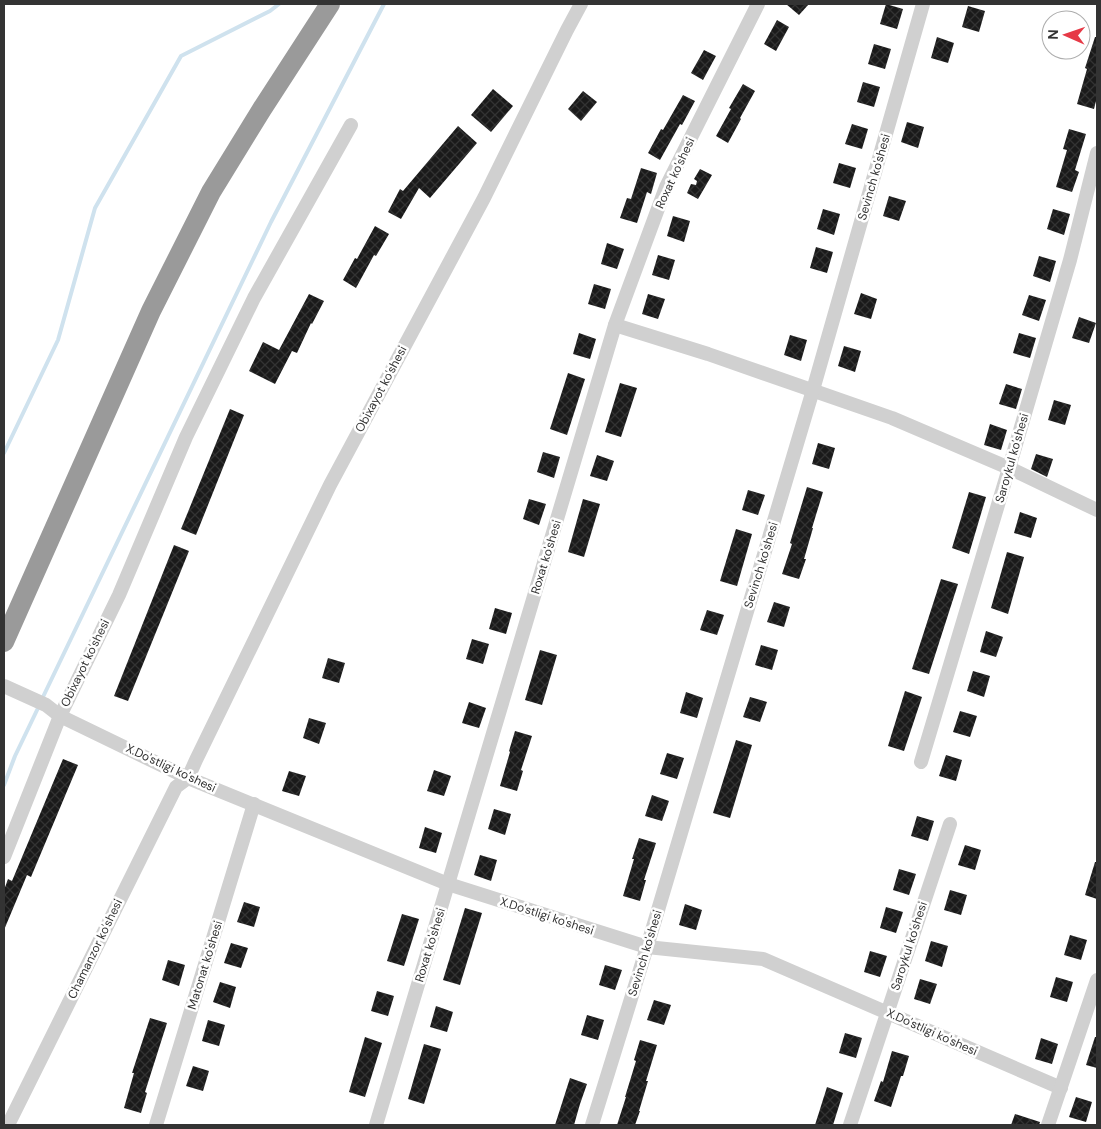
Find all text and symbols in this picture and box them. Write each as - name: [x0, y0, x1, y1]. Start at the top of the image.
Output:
- north arrow: [1041, 10, 1091, 60]
- text: N: [1044, 29, 1062, 40]
- street label: Sevinch ko'shesi: [854, 132, 894, 222]
- street label: Roxat ko'shesi: [652, 135, 698, 211]
- street label: Obixayot ko'shesi: [351, 343, 411, 435]
- street label: Saroykul ko'shesi: [992, 411, 1032, 505]
- street label: Roxat ko'shesi: [527, 518, 565, 596]
- street label: Sevinch ko'shesi: [740, 520, 782, 610]
- street label: Obixayot ko'shesi: [57, 616, 113, 709]
- street label: X.Do'stligi ko'shesi: [123, 740, 219, 796]
- street label: X.Do'stligi ko'shesi: [498, 893, 596, 939]
- street label: Chamanzor ko'shesi: [64, 896, 126, 1002]
- street label: Saroykul ko'shesi: [887, 899, 931, 992]
- street label: Roxat ko'shesi: [411, 906, 449, 984]
- street label: Sevinch ko'shesi: [624, 908, 666, 998]
- street label: Matonat ko'shesi: [184, 919, 226, 1011]
- street label: X.Do'stligi ko'shesi: [884, 1005, 980, 1059]

